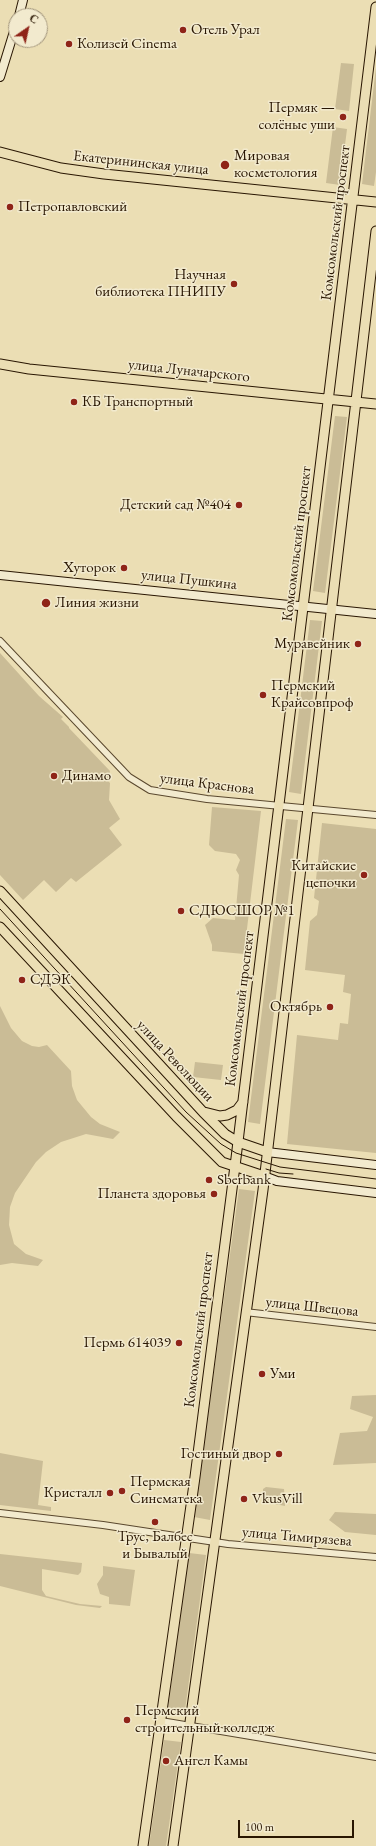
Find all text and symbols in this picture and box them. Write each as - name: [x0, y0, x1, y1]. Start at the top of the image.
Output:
- north arrow: [8, 8, 48, 48]
- text: С: [27, 11, 41, 27]
- place label: Отель Урал: [191, 21, 260, 39]
- marker: Отель Урал: [178, 25, 188, 35]
- place label: Колизей Cinema: [77, 35, 177, 53]
- marker: Колизей Cinema: [64, 39, 74, 49]
- place label: Пермяк — солёные уши: [258, 99, 335, 134]
- marker: Пермяк — солёные уши: [338, 112, 348, 122]
- street label: Комсомольский проспект: [318, 144, 354, 302]
- street label: Екатерининская улица: [72, 147, 210, 179]
- place label: Мировая косметология: [234, 147, 317, 182]
- marker: Мировая косметология: [219, 159, 231, 171]
- place label: Петропавловский: [18, 198, 127, 216]
- marker: Петропавловский: [5, 202, 15, 212]
- place label: Научная библиотека ПНИПУ: [95, 266, 226, 301]
- marker: Научная библиотека ПНИПУ: [229, 279, 239, 289]
- street label: улица Луначарского: [127, 356, 251, 386]
- place label: КБ Транспортный: [82, 393, 193, 411]
- marker: КБ Транспортный: [69, 397, 79, 407]
- street label: Комсомольский проспект: [279, 465, 315, 623]
- place label: Детский сад №404: [120, 496, 231, 514]
- marker: Детский сад №404: [234, 500, 244, 510]
- place label: Хуторок: [63, 559, 116, 577]
- marker: Хуторок: [119, 563, 129, 573]
- street label: улица Пушкина: [140, 566, 238, 594]
- place label: Линия жизни: [55, 594, 139, 612]
- marker: Линия жизни: [40, 597, 52, 609]
- place label: Муравейник: [274, 635, 350, 653]
- marker: Муравейник: [353, 639, 363, 649]
- place label: Пермский Крайсовпроф: [271, 677, 353, 712]
- marker: Пермский Крайсовпроф: [258, 690, 268, 700]
- place label: Динамо: [62, 767, 111, 785]
- street label: улица Краснова: [159, 769, 255, 799]
- marker: Динамо: [49, 771, 59, 781]
- place label: Китайские цепочки: [291, 857, 356, 892]
- marker: Китайские цепочки: [359, 870, 369, 880]
- place label: СДЮСШОР №1: [189, 902, 295, 920]
- marker: СДЮСШОР №1: [176, 906, 186, 916]
- street label: Комсомольский проспект: [222, 930, 258, 1088]
- place label: СДЭК: [30, 971, 71, 989]
- marker: СДЭК: [17, 975, 27, 985]
- place label: Октябрь: [270, 998, 322, 1016]
- marker: Октябрь: [325, 1002, 335, 1012]
- street label: улица Революции: [132, 1016, 218, 1106]
- place label: Sberbank: [217, 1171, 271, 1189]
- marker: Sberbank: [204, 1175, 214, 1185]
- place label: Планета здоровья: [97, 1185, 206, 1203]
- marker: Планета здоровья: [209, 1189, 219, 1199]
- street label: Комсомольский проспект: [181, 1251, 217, 1409]
- street label: улица Швецова: [265, 1293, 359, 1321]
- place label: Пермь 614039: [83, 1334, 171, 1352]
- marker: Пермь 614039: [174, 1338, 184, 1348]
- place label: Уми: [270, 1365, 295, 1383]
- marker: Уми: [257, 1369, 267, 1379]
- place label: Гостиный двор: [181, 1445, 271, 1463]
- marker: Гостиный двор: [274, 1449, 284, 1459]
- place label: Пермская Синематека: [130, 1473, 203, 1508]
- place label: Кристалл: [44, 1484, 102, 1502]
- marker: Пермская Синематека: [117, 1486, 127, 1496]
- marker: Кристалл: [105, 1488, 115, 1498]
- place label: VkusVill: [252, 1490, 303, 1508]
- marker: VkusVill: [239, 1494, 249, 1504]
- marker: Трус, Балбес и Бывалый: [150, 1517, 160, 1527]
- street label: улица Тимирязева: [241, 1523, 353, 1551]
- place label: Трус, Балбес и Бывалый: [117, 1528, 193, 1563]
- place label: Пермский строительный колледж: [135, 1702, 275, 1737]
- marker: Пермский строительный колледж: [122, 1715, 132, 1725]
- place label: Ангел Камы: [174, 1752, 248, 1770]
- marker: Ангел Камы: [161, 1756, 171, 1766]
- scale bar: [240, 1812, 356, 1838]
- text: 100 m: [245, 1819, 274, 1835]

